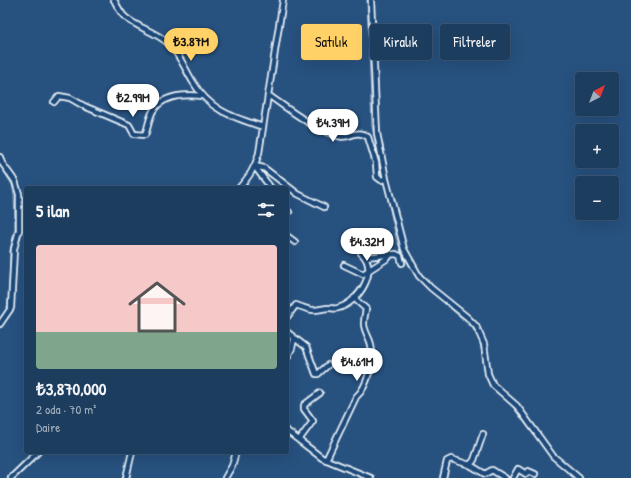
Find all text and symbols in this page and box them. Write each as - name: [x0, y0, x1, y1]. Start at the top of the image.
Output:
- chip: Satılık: [301, 24, 362, 60]
- chip: Kiralık: [370, 24, 432, 60]
- chip: Filtreler: [440, 24, 510, 60]
- pin: ₺3.87M: [158, 28, 224, 62]
- text: ₺3.87M: [173, 32, 209, 50]
- north arrow: [575, 72, 619, 116]
- map controls: [575, 72, 619, 220]
- pin: ₺2.99M: [100, 84, 166, 118]
- text: ₺2.99M: [116, 88, 150, 106]
- pin: ₺4.39M: [300, 109, 366, 143]
- text: ₺4.39M: [316, 113, 350, 131]
- button: +: [575, 124, 619, 168]
- button: −: [575, 176, 619, 220]
- text: 5 ilan: [36, 199, 70, 222]
- icon: filters: [255, 199, 277, 221]
- pin: ₺4.32M: [334, 228, 400, 262]
- text: ₺4.32M: [350, 232, 384, 250]
- icon: home: [121, 271, 193, 343]
- pin: ₺4.61M: [324, 348, 390, 382]
- text: ₺4.61M: [341, 352, 373, 370]
- text: ₺3,870,000: [36, 377, 106, 400]
- text: 2 oda · 70 m²: [36, 400, 96, 418]
- text: Daire: [36, 418, 60, 436]

